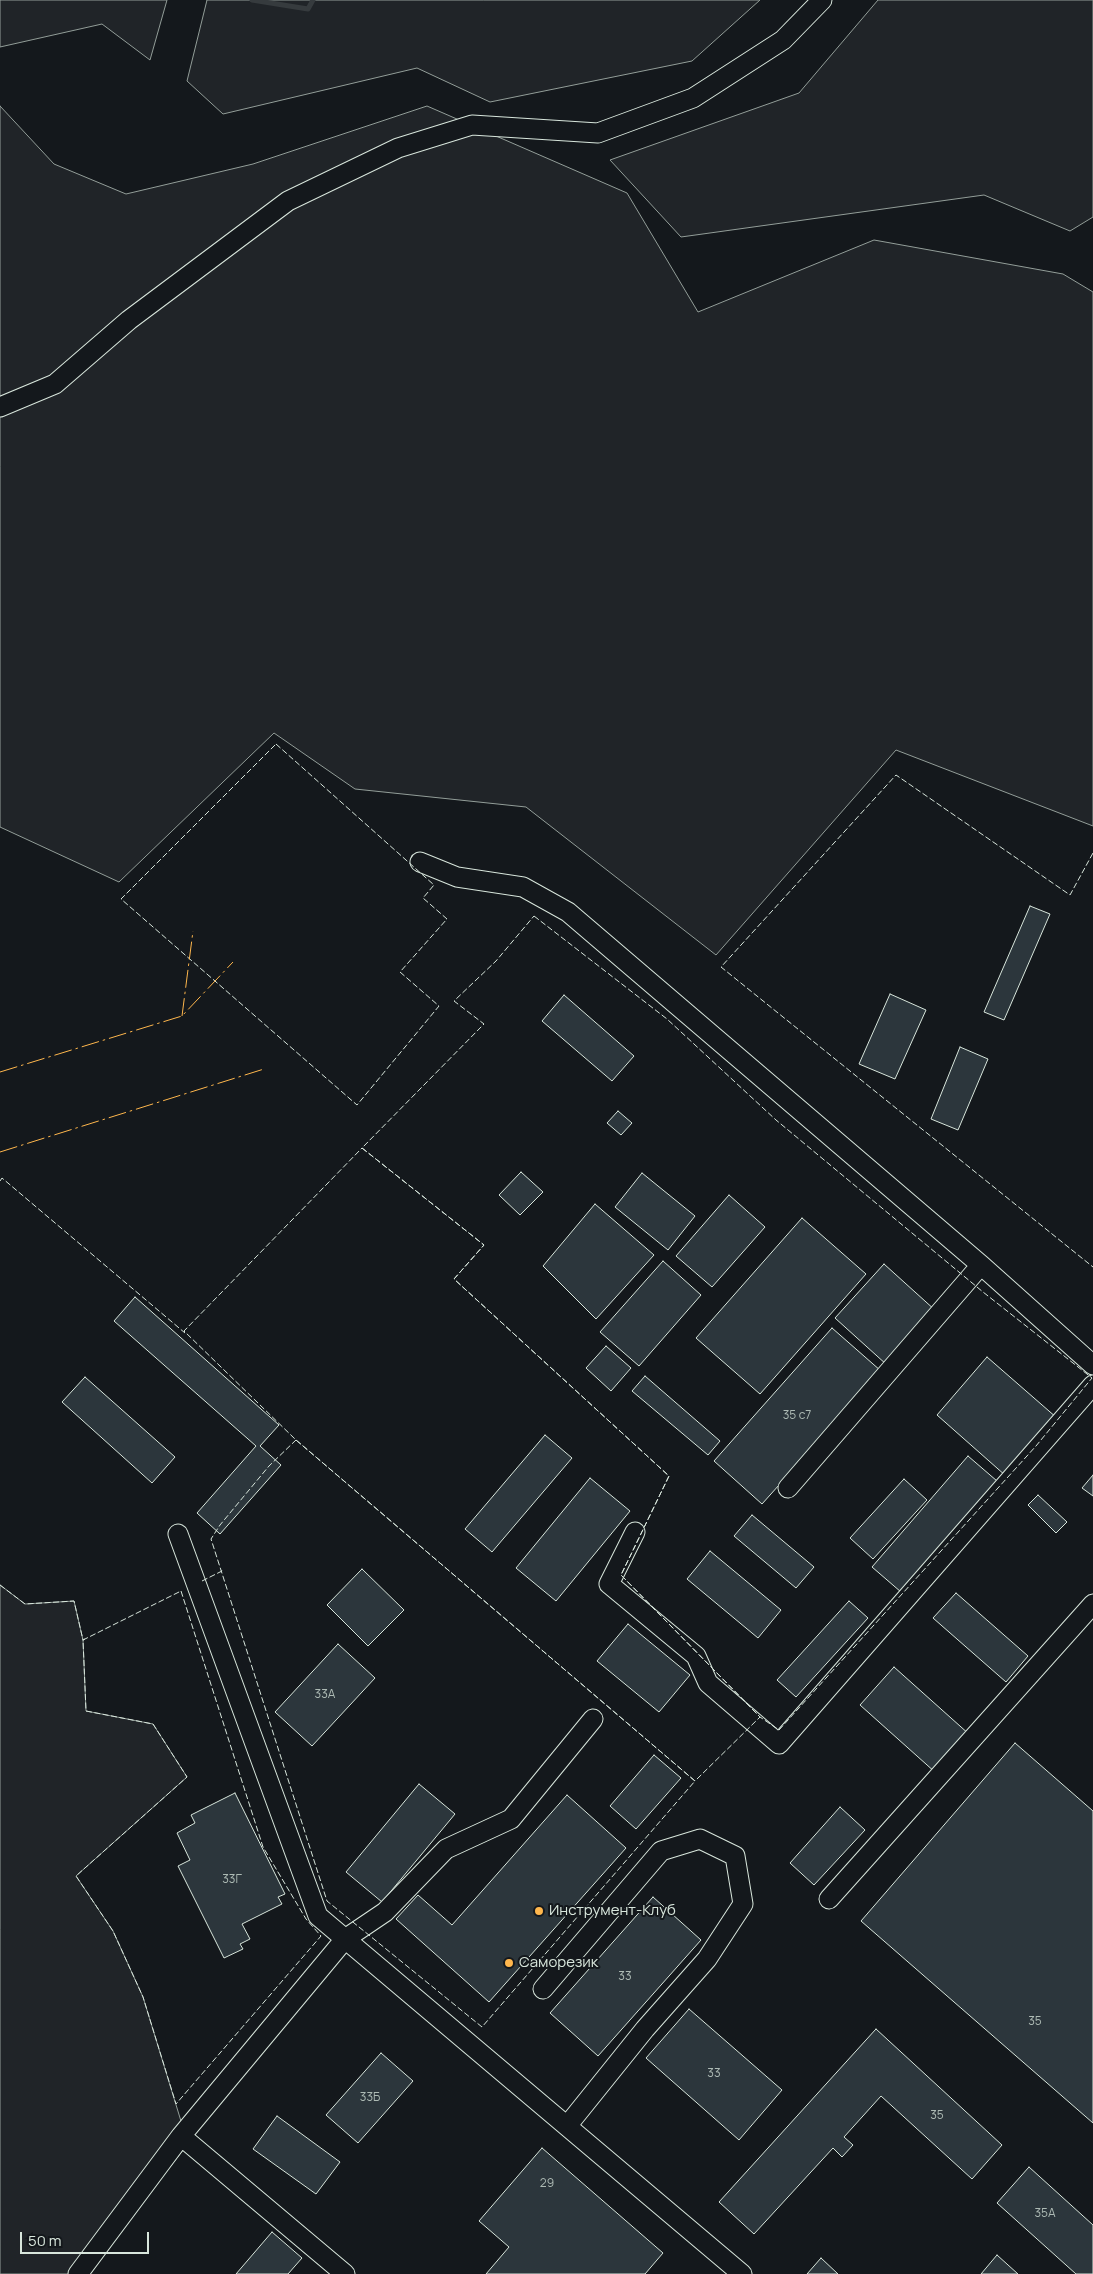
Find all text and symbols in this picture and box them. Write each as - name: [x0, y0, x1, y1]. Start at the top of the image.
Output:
- house number: 35 c7: [783, 1409, 811, 1423]
- house number: 33А: [315, 1688, 335, 1702]
- house number: 33Г: [222, 1873, 242, 1887]
- place label: Инструмент-Клуб: [549, 1902, 676, 1920]
- marker: Инструмент-Клуб: [533, 1905, 545, 1917]
- place label: Саморезик: [519, 1954, 598, 1972]
- marker: Саморезик: [503, 1957, 515, 1969]
- house number: 33: [618, 1970, 632, 1984]
- house number: 35: [1028, 2015, 1042, 2029]
- house number: 33: [707, 2067, 721, 2081]
- house number: 33Б: [360, 2091, 380, 2105]
- house number: 35: [930, 2109, 944, 2123]
- house number: 29: [540, 2177, 554, 2191]
- house number: 35А: [1034, 2207, 1056, 2221]
- scale bar: [22, 2222, 151, 2254]
- text: 50 m: [28, 2230, 62, 2251]

